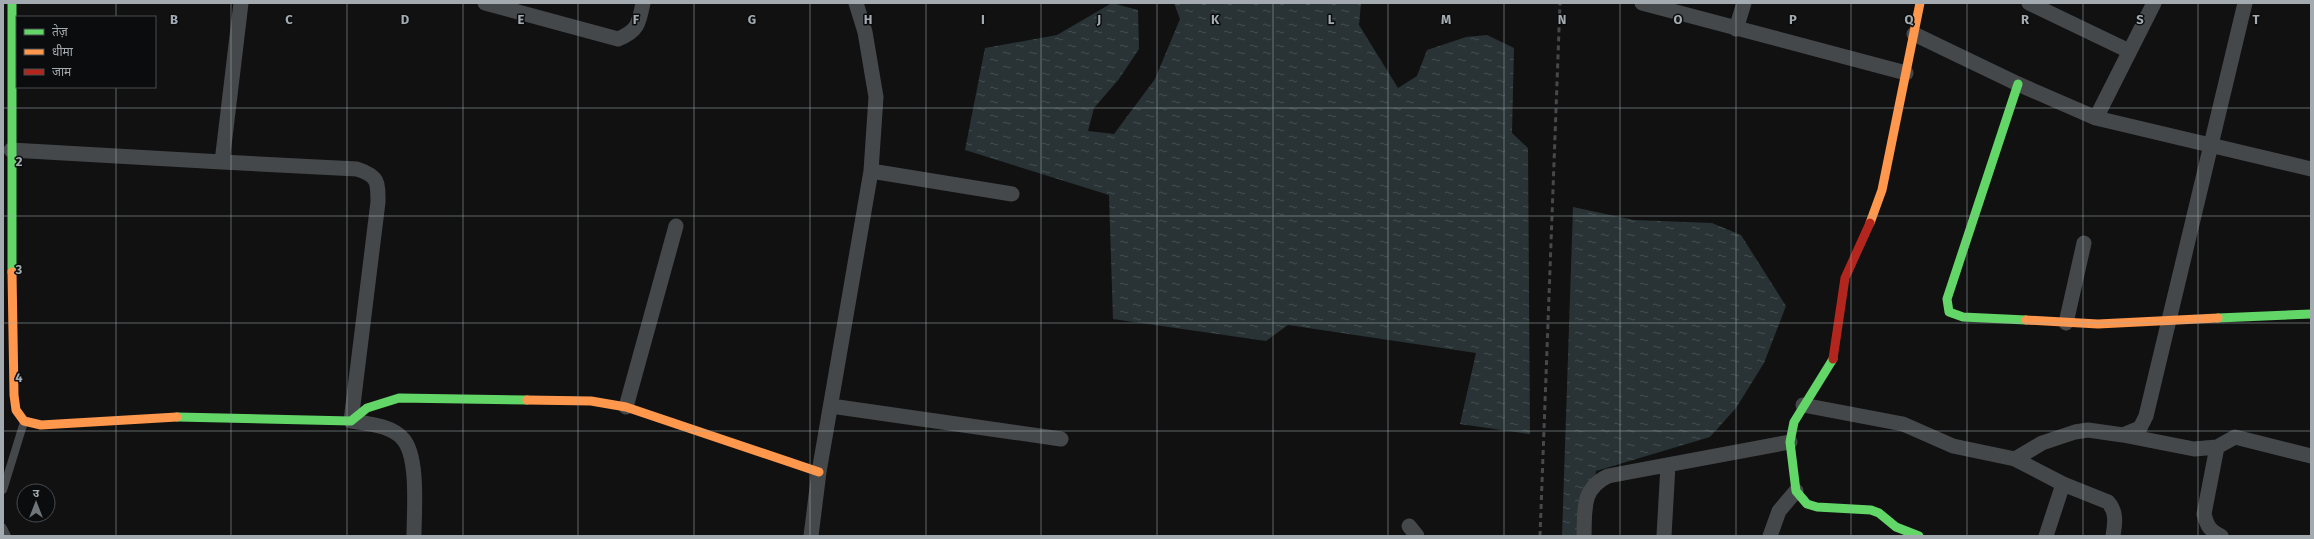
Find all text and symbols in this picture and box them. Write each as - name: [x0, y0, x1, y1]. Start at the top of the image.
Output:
- text: B: [170, 12, 178, 27]
- text: C: [285, 12, 293, 27]
- text: D: [401, 12, 410, 27]
- text: E: [518, 12, 525, 27]
- text: F: [633, 12, 640, 27]
- text: G: [748, 12, 756, 27]
- text: H: [864, 12, 872, 27]
- text: I: [981, 12, 985, 27]
- text: J: [1096, 12, 1101, 27]
- text: K: [1211, 12, 1220, 27]
- text: L: [1328, 12, 1335, 27]
- text: M: [1441, 12, 1451, 27]
- text: N: [1558, 12, 1566, 27]
- text: O: [1674, 12, 1683, 27]
- text: P: [1789, 12, 1797, 27]
- text: Q: [1905, 12, 1915, 27]
- text: R: [2021, 12, 2030, 27]
- text: S: [2136, 12, 2144, 27]
- text: T: [2252, 12, 2260, 27]
- legend: [16, 16, 156, 88]
- text: तेज़: [52, 24, 69, 39]
- text: धीमा: [52, 44, 74, 59]
- text: जाम: [52, 65, 72, 79]
- text: 2: [16, 154, 23, 169]
- text: 3: [15, 262, 23, 277]
- text: 4: [15, 370, 23, 385]
- north arrow: [16, 483, 56, 523]
- text: उ: [33, 487, 40, 500]

